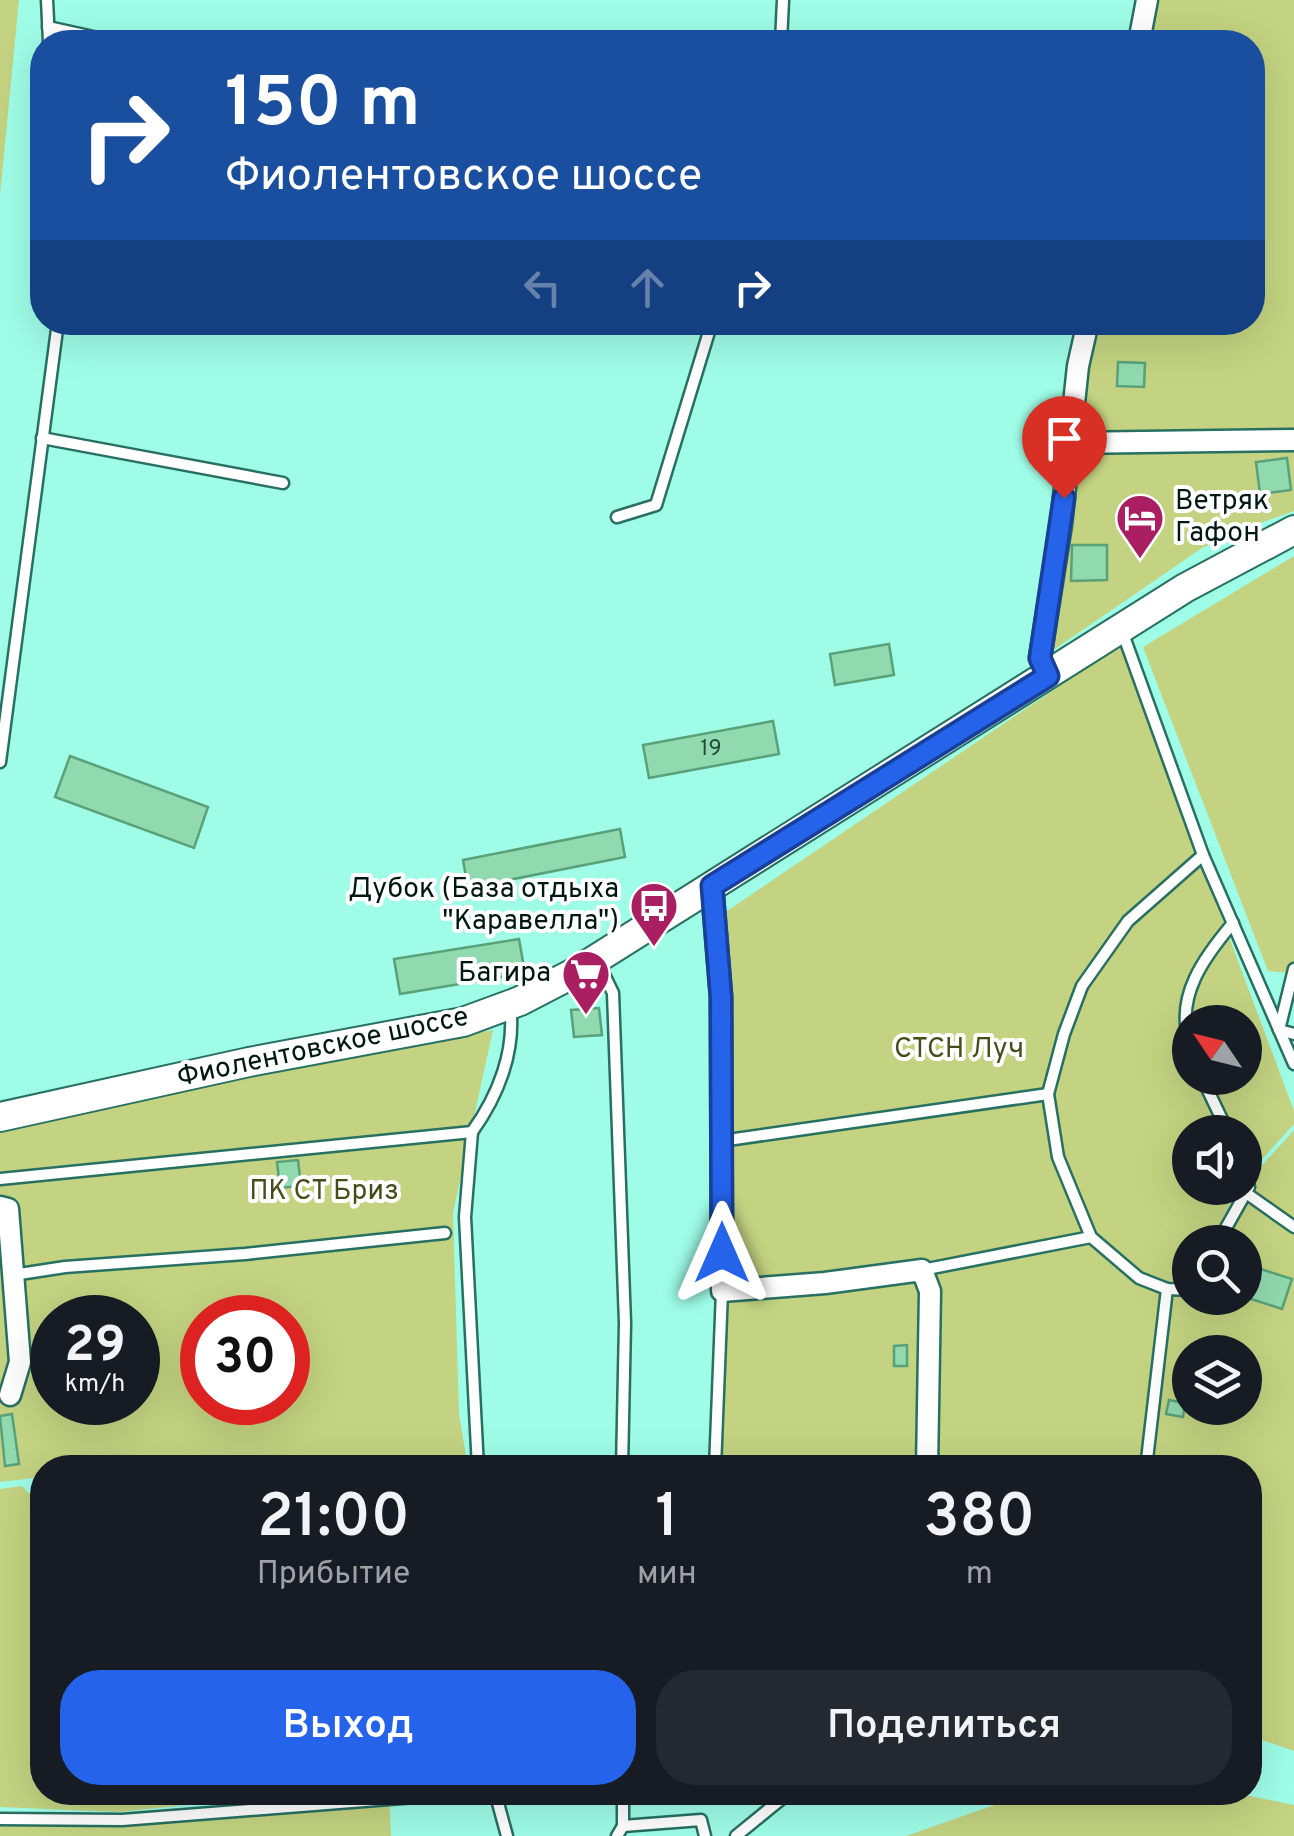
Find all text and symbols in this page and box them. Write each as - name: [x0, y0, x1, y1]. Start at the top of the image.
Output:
- text: 150 m: [225, 62, 420, 151]
- icon: right: [60, 70, 190, 200]
- text: Фиолентовское шоссе: [225, 149, 702, 206]
- icon: left: [515, 260, 570, 315]
- icon: ahead: [620, 260, 675, 315]
- icon: right: [725, 260, 780, 315]
- pin: [1022, 396, 1107, 499]
- icon: arrive: [1037, 411, 1092, 466]
- place label: Ветряк Гафон: [1175, 484, 1269, 552]
- hotel icon: Ветряк Гафон: [1114, 492, 1166, 560]
- house number: 19: [700, 736, 722, 763]
- place label: Дубок (База отдыха "Каравелла"): [348, 872, 619, 940]
- bus stop icon: Дубок (База отдыха "Каравелла"): [628, 880, 680, 948]
- supermarket icon: Багира: [560, 948, 612, 1016]
- place label: Багира: [458, 956, 551, 992]
- street label: Фиолентовское шоссе: [174, 1000, 472, 1096]
- north arrow: [1172, 1005, 1262, 1095]
- map controls: [1172, 1005, 1262, 1425]
- park label: СТСН Луч: [894, 1032, 1024, 1068]
- button: sound: [1172, 1115, 1262, 1205]
- park label: ПК СТ Бриз: [249, 1174, 399, 1210]
- position arrow: [670, 1201, 774, 1305]
- button: search: [1172, 1225, 1262, 1315]
- speed limit sign: 30: [180, 1295, 310, 1425]
- text: 29: [64, 1316, 126, 1379]
- button: layers: [1172, 1335, 1262, 1425]
- text: km/h: [65, 1369, 125, 1401]
- text: 21:00: [257, 1482, 410, 1558]
- text: 1: [655, 1482, 679, 1558]
- text: 380: [923, 1482, 1035, 1558]
- text: Прибытие: [257, 1555, 410, 1595]
- text: мин: [637, 1555, 697, 1595]
- text: m: [966, 1555, 993, 1595]
- button: Выход: [60, 1670, 636, 1785]
- button: Поделиться: [656, 1670, 1232, 1785]

